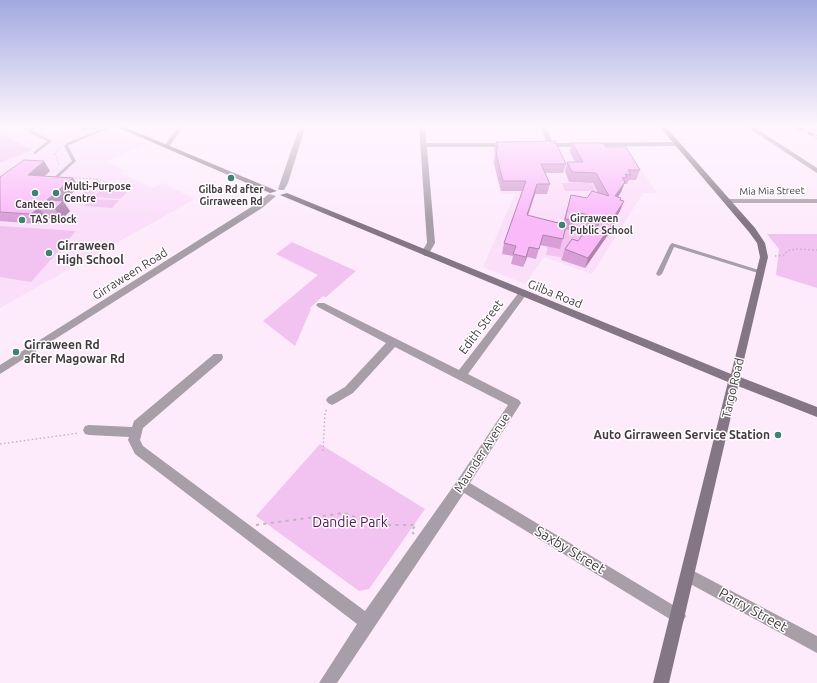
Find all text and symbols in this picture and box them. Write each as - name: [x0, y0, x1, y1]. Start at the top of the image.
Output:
- marker: Gilba Rd after Girraween Rd: [226, 173, 236, 183]
- place label: Multi-Purpose Centre: [64, 181, 131, 204]
- place label: Gilba Rd after Girraween Rd: [199, 184, 263, 208]
- street label: Mia Mia Street: [739, 184, 805, 198]
- marker: Canteen: [30, 188, 40, 198]
- marker: Multi-Purpose Centre: [51, 188, 61, 198]
- place label: Canteen: [15, 199, 55, 211]
- place label: Girraween Public School: [570, 213, 633, 236]
- place label: TAS Block: [30, 214, 77, 226]
- marker: TAS Block: [17, 215, 27, 225]
- marker: Girraween Public School: [557, 220, 567, 230]
- place label: Girraween High School: [57, 239, 124, 267]
- street label: Girraween Road: [90, 245, 170, 303]
- marker: Girraween High School: [44, 248, 54, 258]
- street label: Gilba Road: [526, 277, 584, 311]
- street label: Edith Street: [456, 297, 506, 357]
- place label: Girraween Rd after Magowar Rd: [24, 338, 125, 366]
- marker: Girraween Rd after Magowar Rd: [11, 347, 21, 357]
- street label: Targo Road: [719, 357, 747, 419]
- street label: Maunder Avenue: [451, 411, 513, 495]
- place label: Auto Girraween Service Station: [593, 428, 770, 442]
- marker: Auto Girraween Service Station: [773, 430, 783, 440]
- park label: Dandie Park: [312, 514, 388, 530]
- street label: Saxby Street: [532, 523, 608, 577]
- street label: Parry Street: [716, 584, 790, 636]

